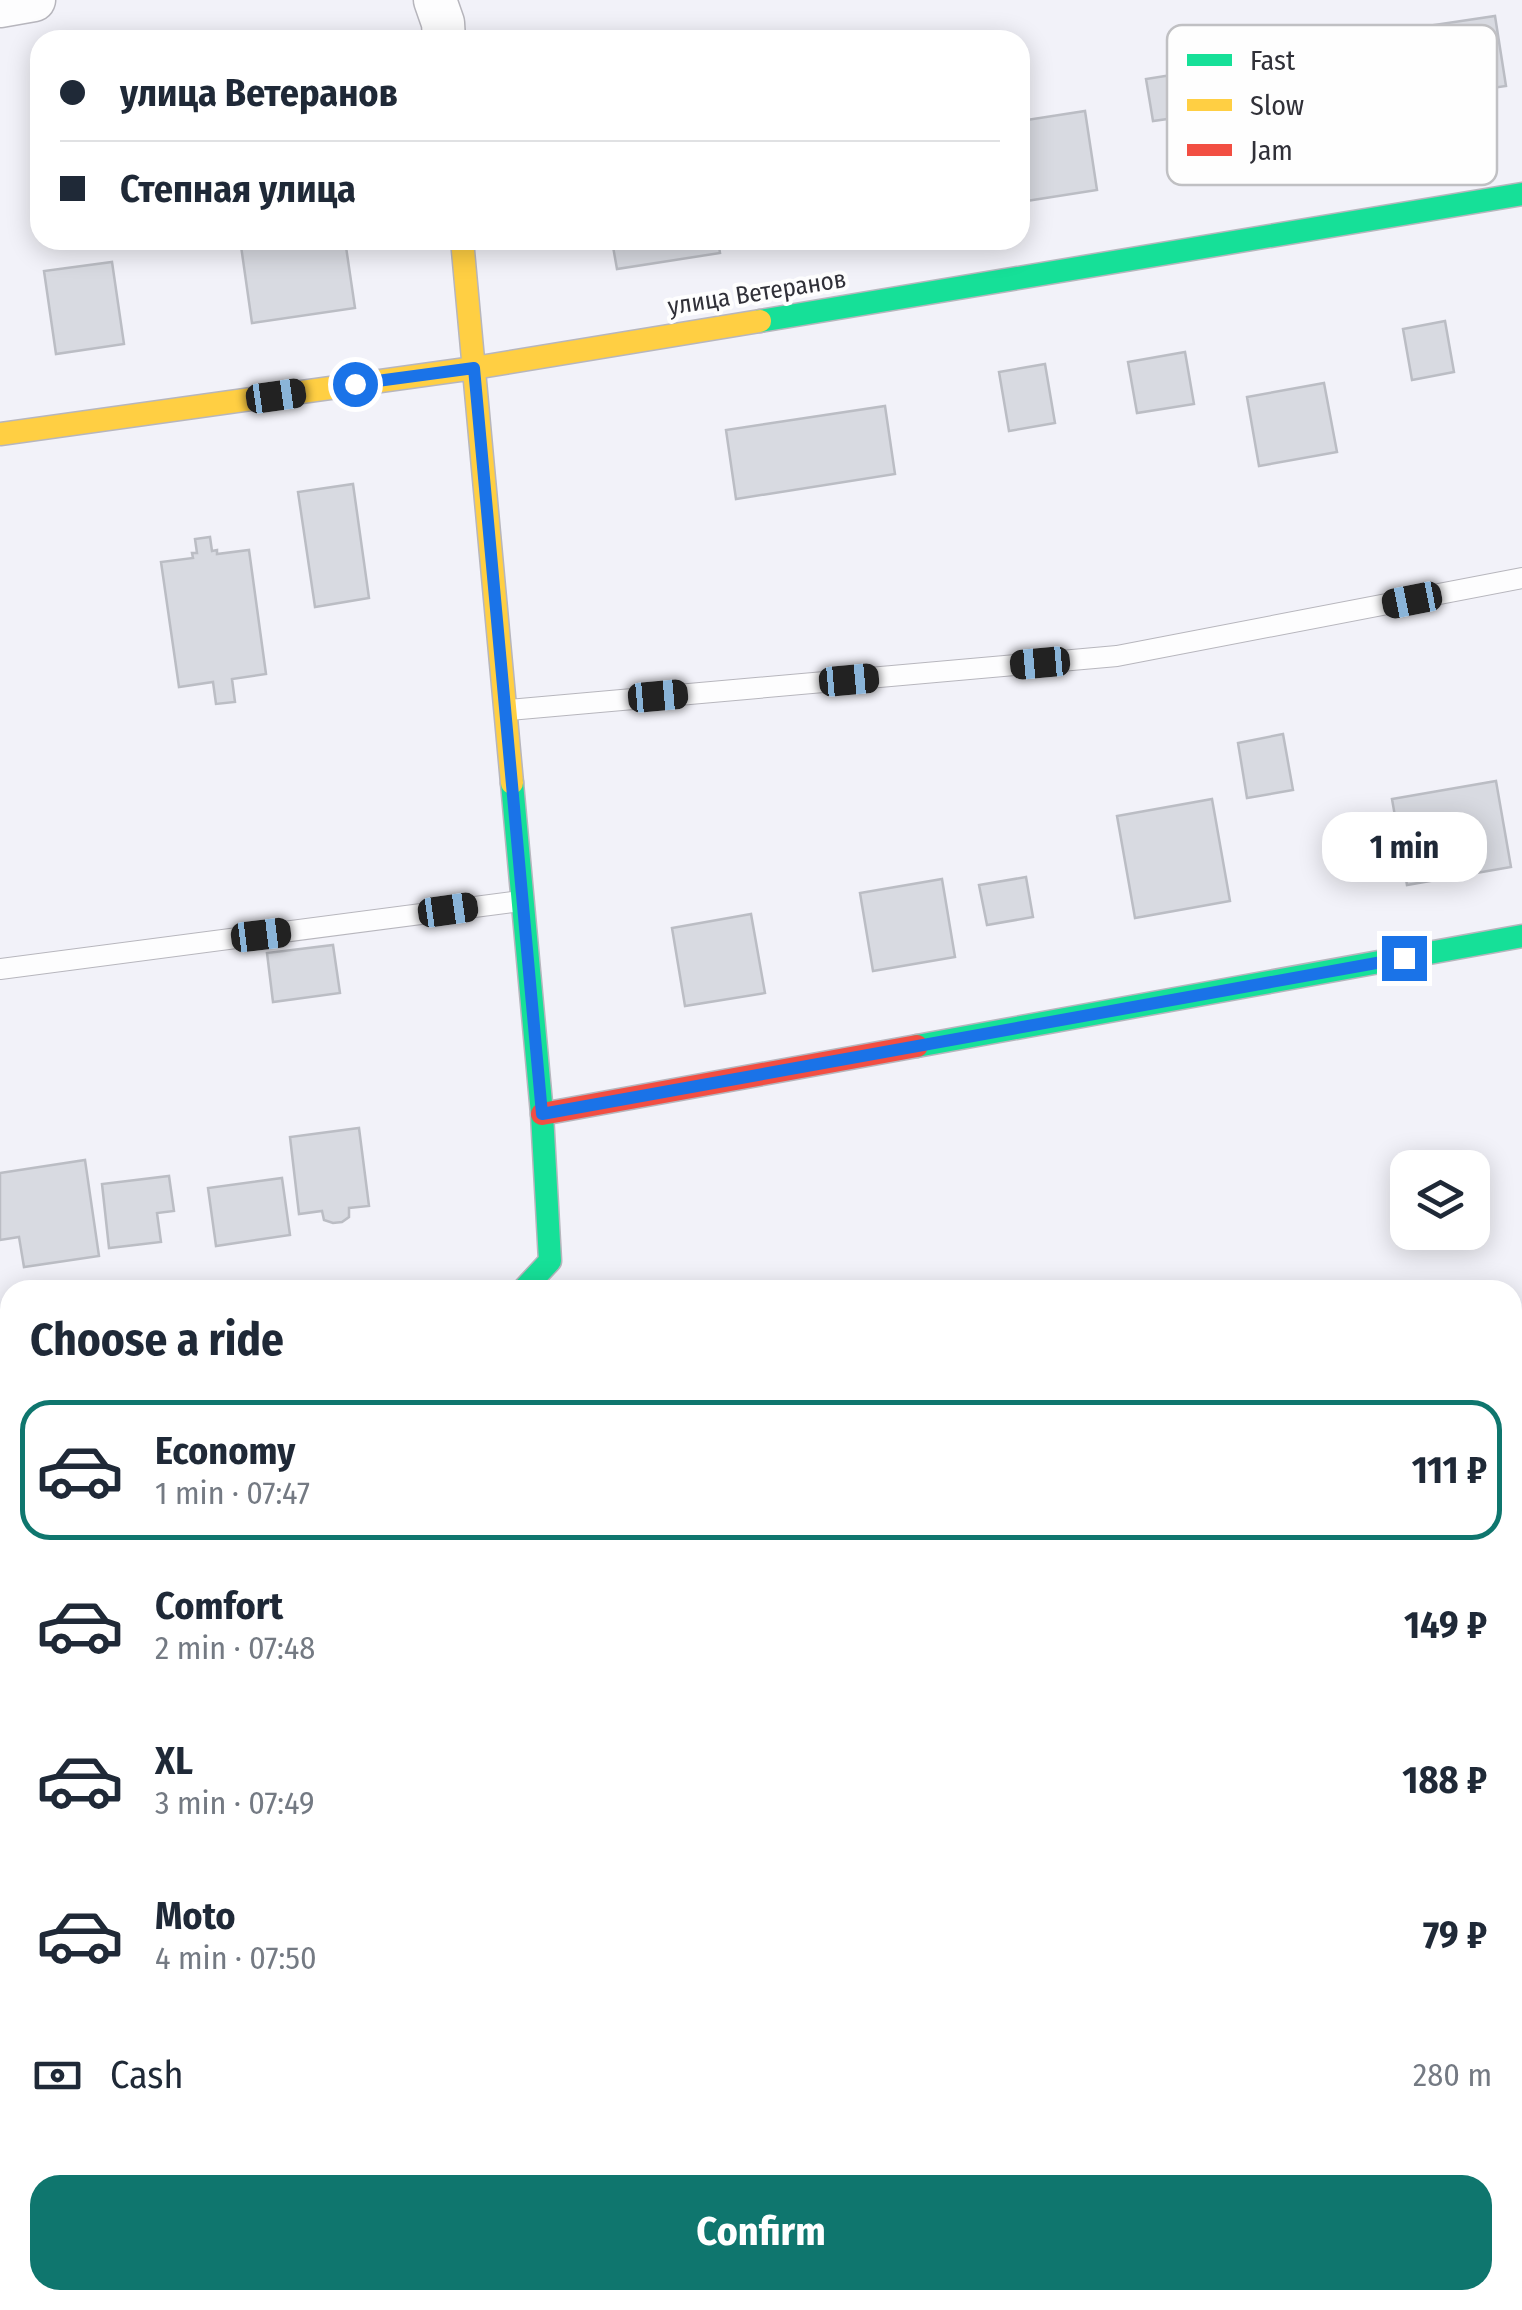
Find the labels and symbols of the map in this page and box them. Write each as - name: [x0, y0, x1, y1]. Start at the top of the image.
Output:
- legend: [1167, 25, 1497, 185]
- text: Fast: [1250, 44, 1296, 77]
- text: Slow: [1250, 89, 1304, 122]
- text: Jam: [1250, 134, 1293, 167]
- street label: улица Ветеранов: [666, 264, 848, 322]
- route start: [333, 362, 378, 407]
- car: [244, 377, 308, 415]
- car: [1380, 580, 1444, 620]
- car: [1009, 645, 1071, 681]
- car: [818, 662, 880, 698]
- car: [627, 678, 689, 714]
- callout: 1 min: [1322, 813, 1486, 883]
- car: [416, 891, 480, 929]
- car: [229, 916, 293, 954]
- route end: [1382, 936, 1427, 981]

